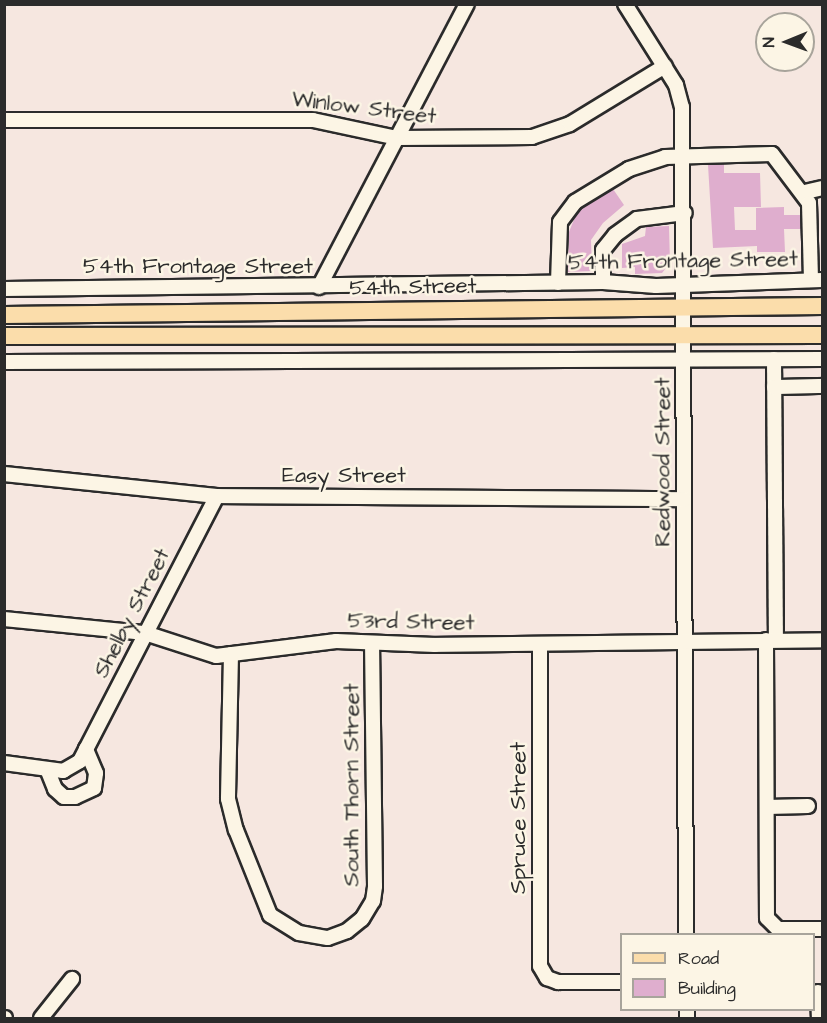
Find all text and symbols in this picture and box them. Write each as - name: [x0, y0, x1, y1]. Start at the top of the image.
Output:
- north arrow: [755, 12, 815, 72]
- text: N: [758, 37, 780, 47]
- street label: Winlow Street: [290, 86, 438, 130]
- street label: 54th Frontage Street: [568, 246, 798, 276]
- street label: 54th Frontage Street: [83, 254, 313, 280]
- street label: 54th Street: [349, 273, 477, 301]
- street label: Redwood Street: [650, 377, 676, 547]
- street label: Easy Street: [282, 463, 406, 489]
- street label: Shelby Street: [88, 544, 176, 682]
- street label: 53rd Street: [347, 608, 475, 636]
- street label: South Thorn Street: [339, 683, 365, 887]
- street label: Spruce Street: [506, 742, 532, 894]
- legend: [620, 933, 815, 1011]
- text: Road: [678, 946, 719, 971]
- text: Building: [678, 976, 736, 1001]

